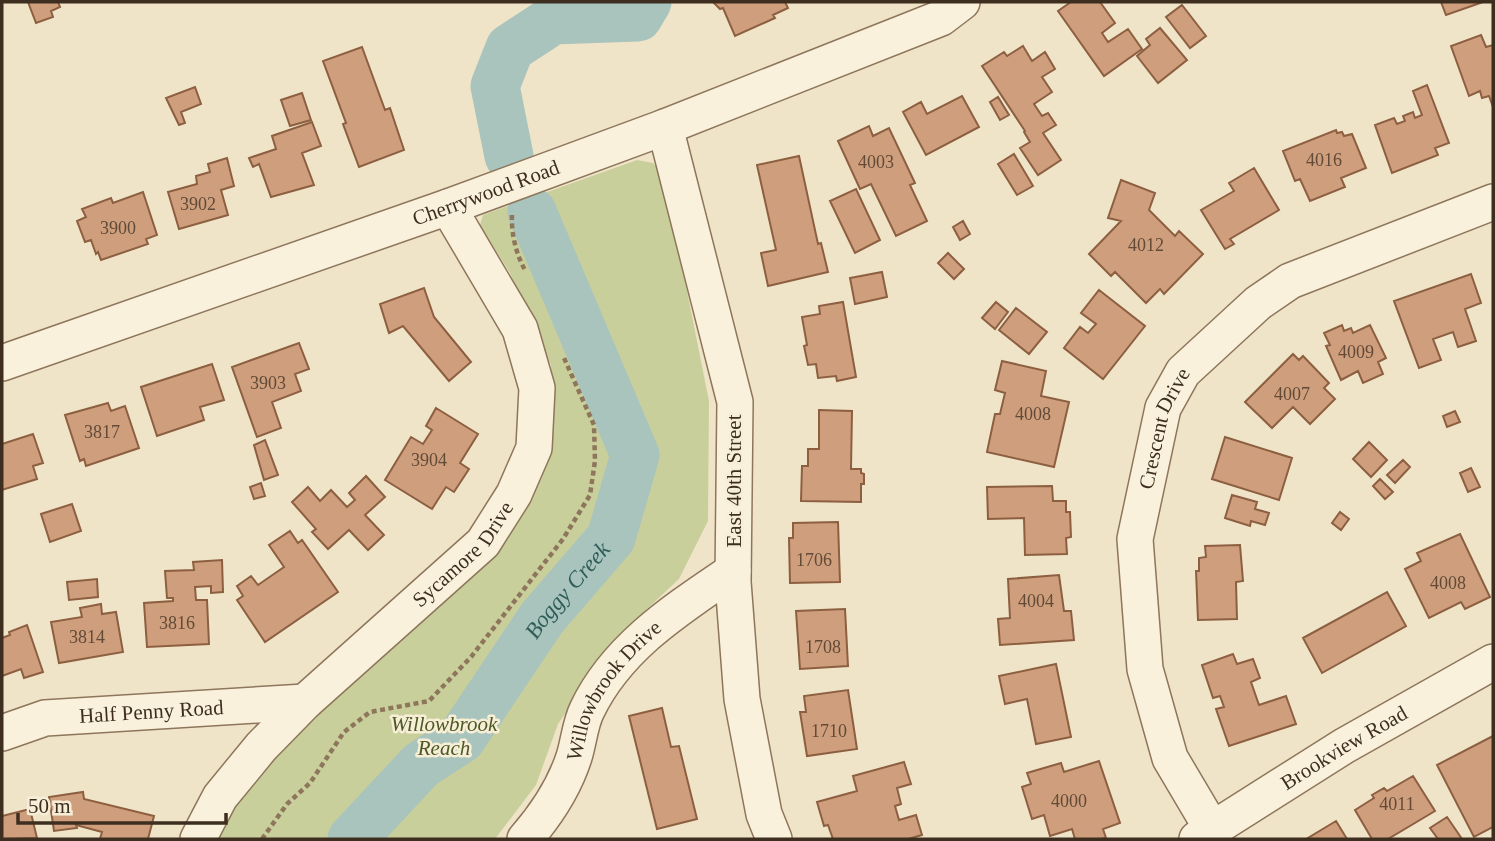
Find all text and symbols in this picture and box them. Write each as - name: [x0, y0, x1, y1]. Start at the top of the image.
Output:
- house number: 4016: [1306, 150, 1342, 170]
- house number: 4003: [858, 152, 894, 172]
- street label: Cherrywood Road: [409, 155, 563, 230]
- house number: 3902: [180, 194, 216, 214]
- house number: 3900: [100, 218, 136, 238]
- house number: 4012: [1128, 235, 1164, 255]
- house number: 4009: [1338, 342, 1374, 362]
- street label: Crescent Drive: [1134, 364, 1195, 491]
- house number: 3903: [250, 373, 286, 393]
- house number: 4007: [1274, 384, 1310, 404]
- house number: 4008: [1015, 404, 1051, 424]
- street label: East 40th Street: [722, 414, 746, 547]
- house number: 3817: [84, 422, 120, 442]
- house number: 3904: [411, 450, 447, 470]
- street label: Sycamore Drive: [408, 497, 518, 612]
- water label: Boggy Creek: [520, 536, 616, 643]
- house number: 1706: [796, 550, 832, 570]
- house number: 4008: [1430, 573, 1466, 593]
- house number: 4004: [1018, 591, 1054, 611]
- house number: 3816: [159, 613, 195, 633]
- street label: Willowbrook Drive: [562, 615, 666, 763]
- house number: 3814: [69, 627, 105, 647]
- house number: 1708: [805, 637, 841, 657]
- street label: Half Penny Road: [78, 695, 225, 728]
- street label: Brookview Road: [1276, 701, 1412, 795]
- park label: Willowbrook Reach: [391, 712, 498, 760]
- house number: 1710: [811, 721, 847, 741]
- scale bar: [18, 782, 226, 826]
- house number: 4000: [1051, 791, 1087, 811]
- text: 50 m: [28, 794, 71, 818]
- house number: 4011: [1379, 794, 1415, 814]

